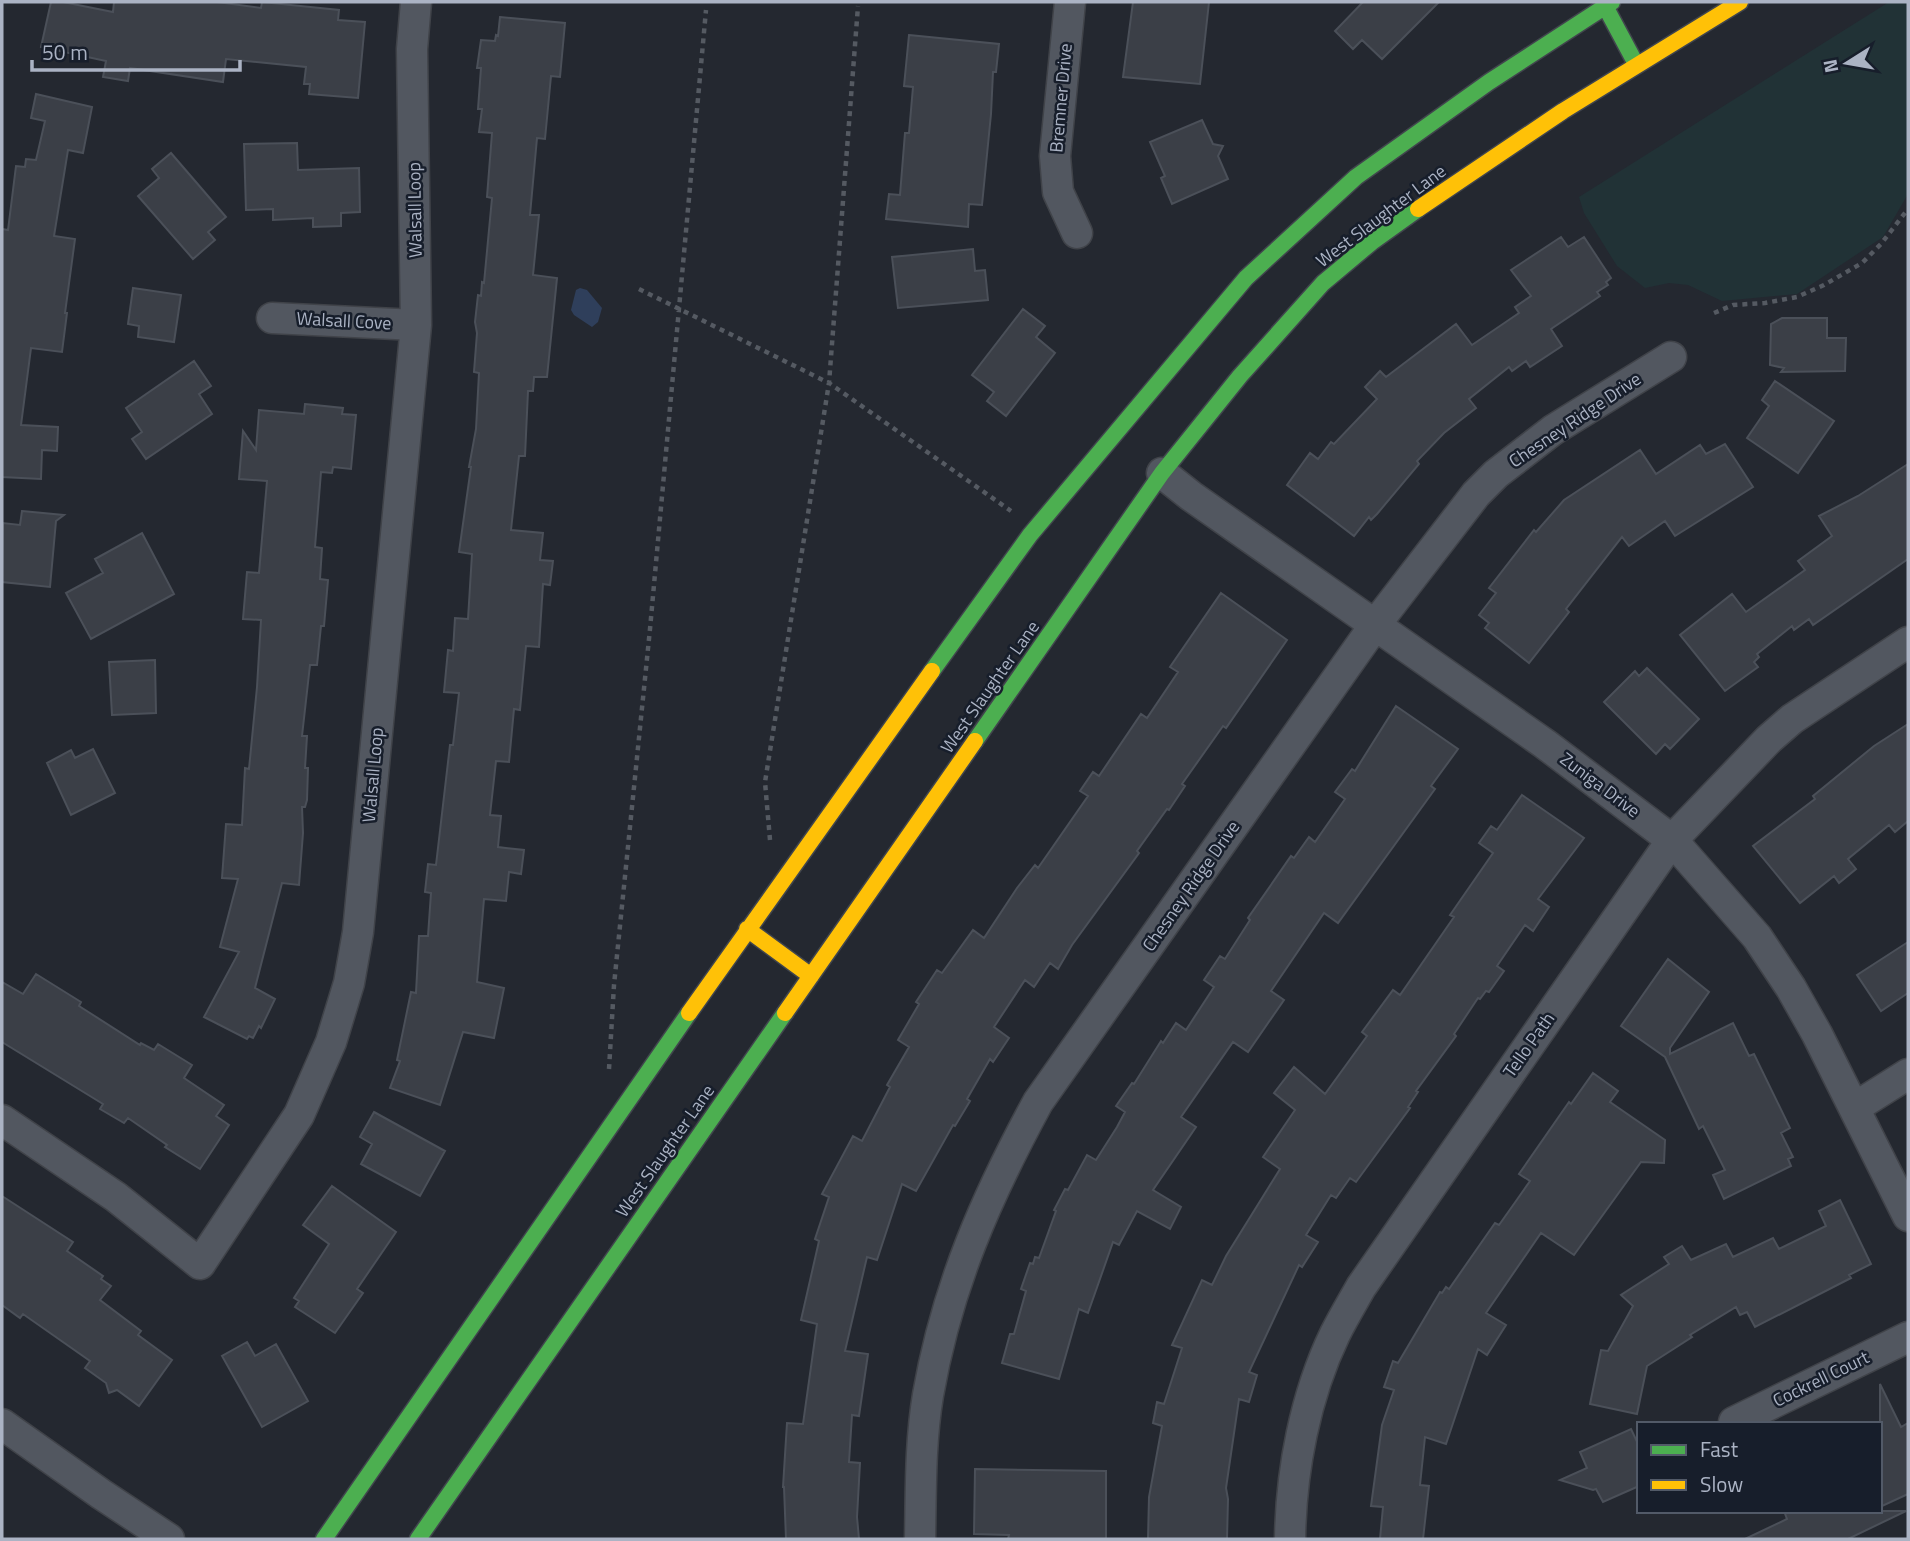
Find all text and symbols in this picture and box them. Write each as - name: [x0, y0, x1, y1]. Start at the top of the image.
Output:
- scale bar: [32, 28, 240, 72]
- north arrow: [1812, 28, 1882, 98]
- text: 50 m: [42, 36, 88, 68]
- street label: Bremner Drive: [1042, 42, 1079, 154]
- text: N: [1814, 57, 1845, 76]
- street label: West Slaughter Lane: [1310, 158, 1451, 274]
- street label: Walsall Loop: [400, 162, 429, 258]
- street label: Walsall Cove: [296, 305, 392, 336]
- street label: Chesney Ridge Drive: [1503, 365, 1646, 474]
- street label: West Slaughter Lane: [934, 615, 1046, 759]
- street label: Walsall Loop: [355, 726, 390, 824]
- street label: Zuniga Drive: [1555, 745, 1646, 824]
- street label: Chesney Ridge Drive: [1135, 815, 1246, 957]
- street label: Tello Path: [1496, 1007, 1561, 1083]
- street label: West Slaughter Lane: [609, 1079, 721, 1223]
- street label: Cockrell Court: [1768, 1343, 1874, 1414]
- legend: [1637, 1422, 1882, 1513]
- text: Fast: [1700, 1433, 1739, 1465]
- text: Slow: [1700, 1468, 1743, 1500]

